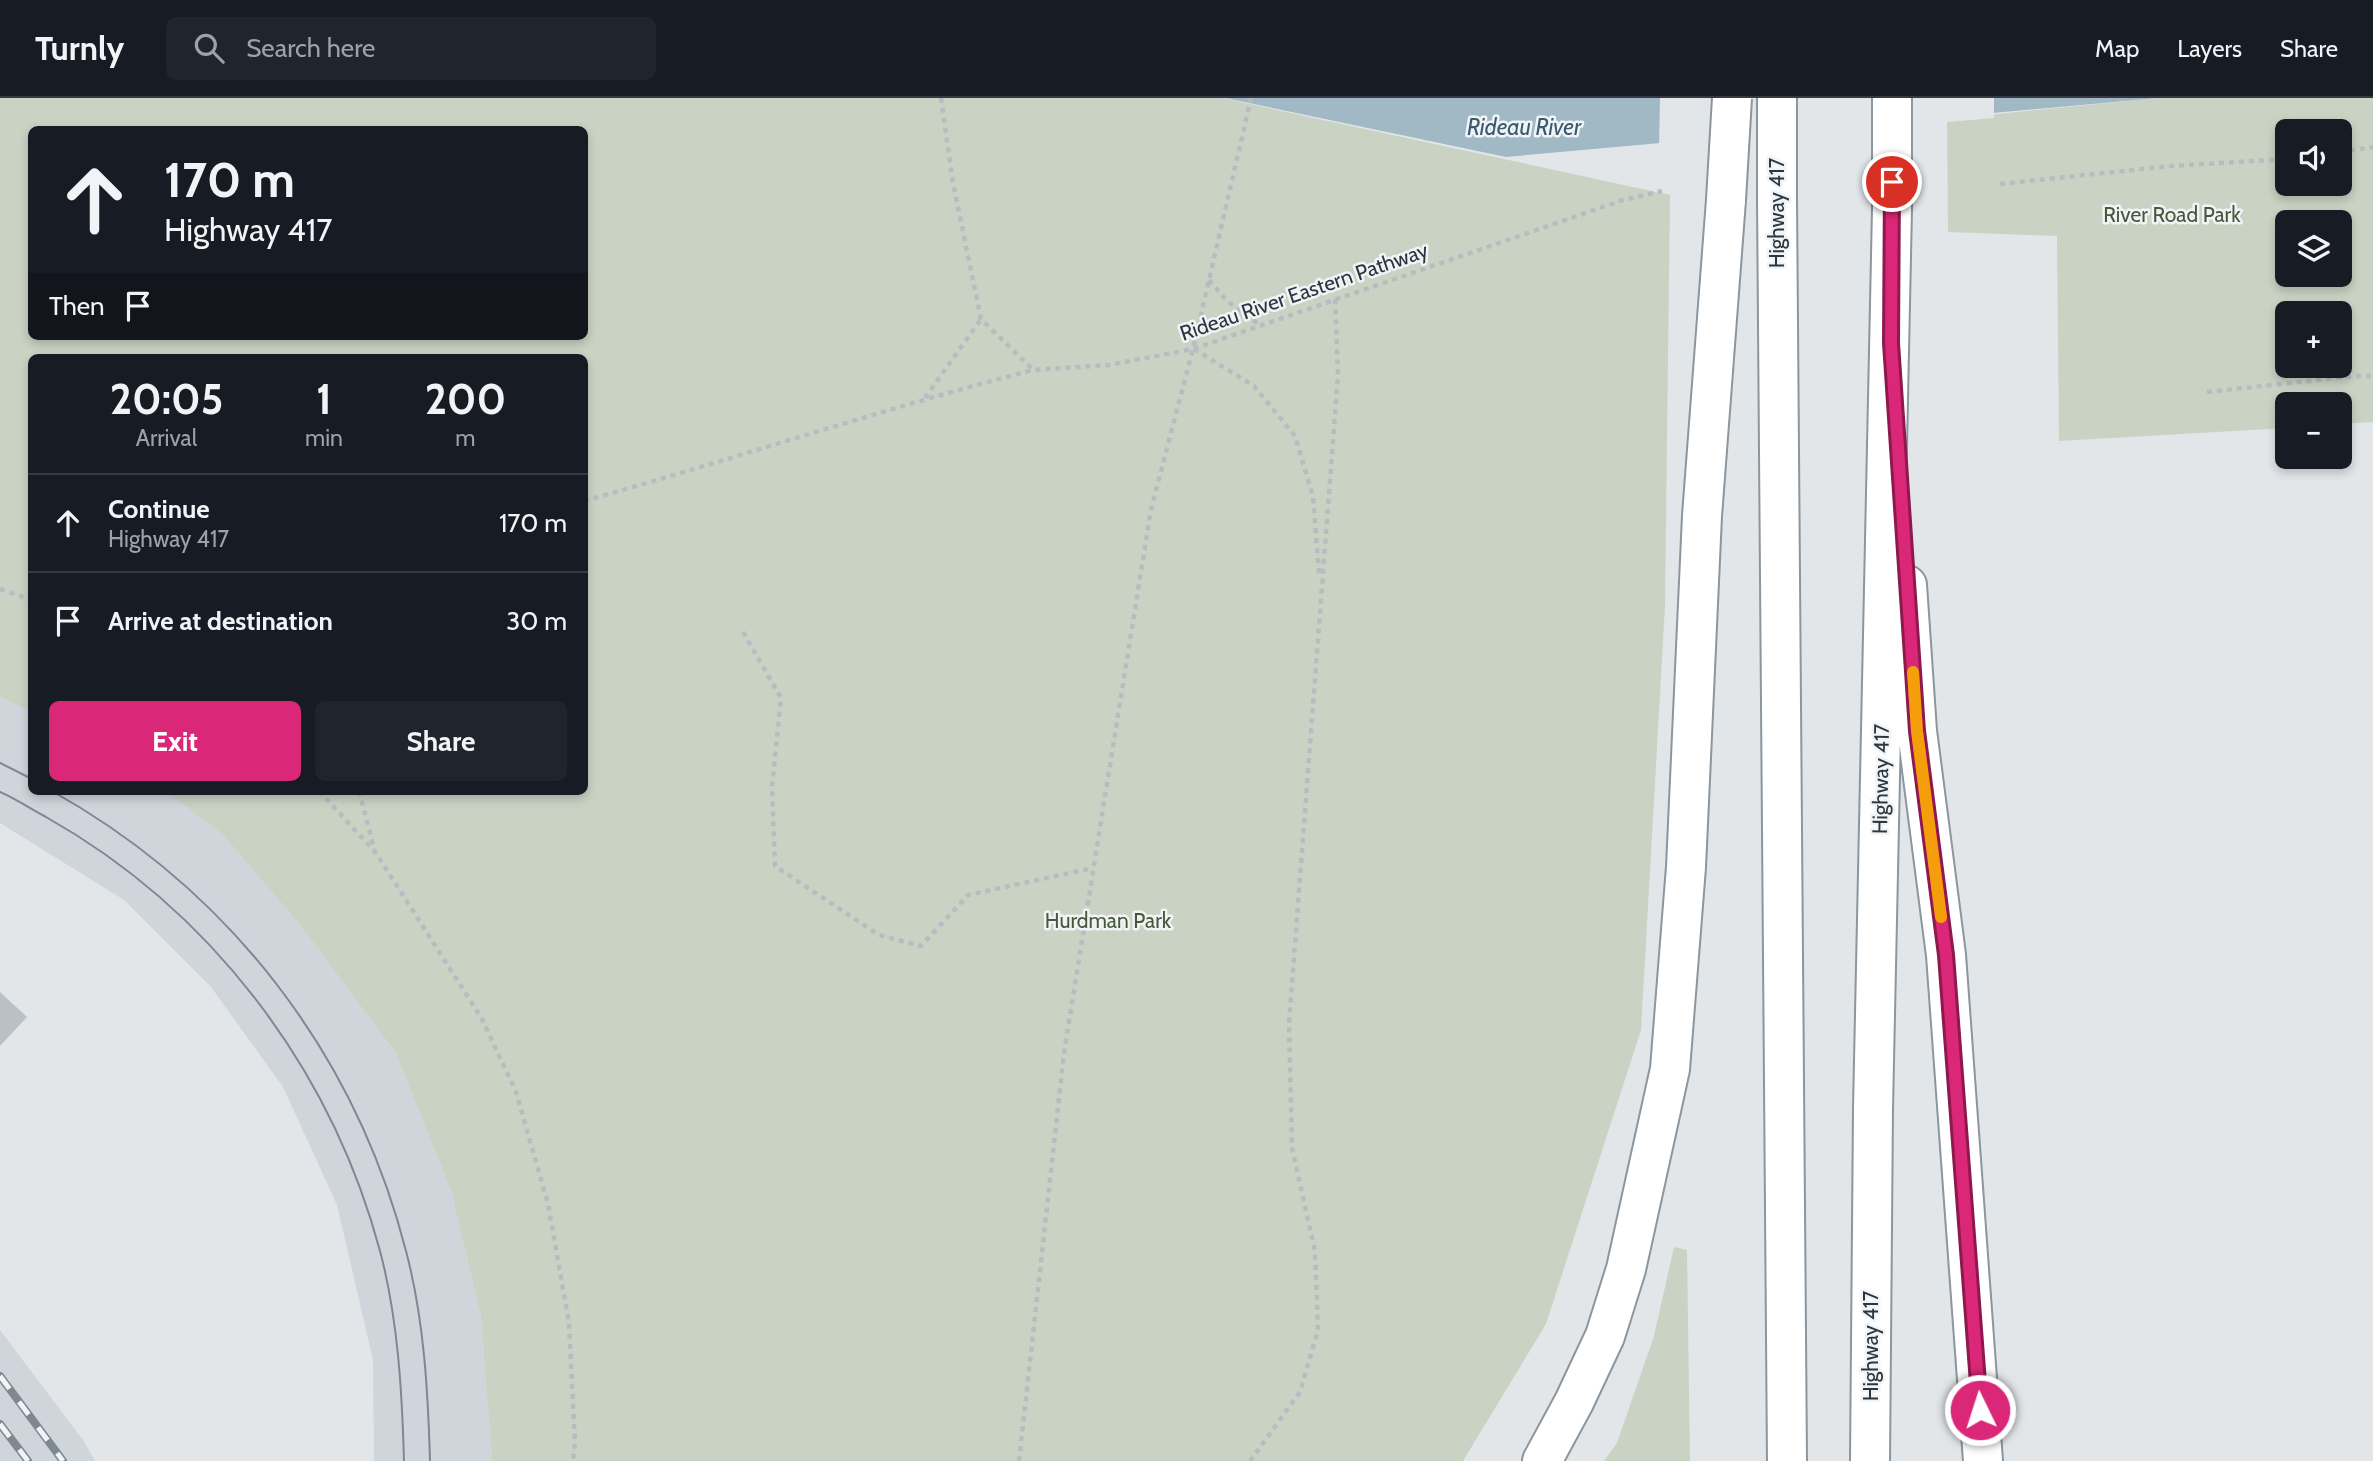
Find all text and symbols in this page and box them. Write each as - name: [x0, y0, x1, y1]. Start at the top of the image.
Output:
- search box: [166, 17, 656, 80]
- text: Turnly: [35, 28, 124, 68]
- icon: search: [190, 29, 228, 67]
- text: Search here: [246, 32, 375, 64]
- text: Map: [2095, 34, 2139, 63]
- text: Layers: [2177, 34, 2242, 63]
- text: Share: [2280, 34, 2338, 63]
- water label: Rideau River: [1467, 113, 1582, 141]
- map controls: [2275, 119, 2352, 469]
- button: sound: [2275, 119, 2352, 196]
- text: 170 m: [164, 150, 295, 209]
- pin: [1862, 152, 1922, 212]
- icon: ahead: [49, 154, 140, 245]
- street label: Highway 417: [1764, 157, 1789, 268]
- icon: arrive: [1873, 163, 1911, 201]
- park label: River Road Park: [2103, 202, 2241, 227]
- text: Highway 417: [164, 210, 332, 249]
- button: layers: [2275, 210, 2352, 287]
- street label: Rideau River Eastern Pathway: [1176, 237, 1432, 346]
- icon: arrive: [119, 287, 157, 325]
- text: Then: [49, 290, 105, 322]
- button: +: [2275, 301, 2352, 378]
- text: 20:05: [110, 373, 223, 425]
- text: 1: [316, 373, 332, 425]
- text: 200: [425, 373, 506, 425]
- button: −: [2275, 392, 2352, 469]
- text: Arrival: [136, 424, 197, 452]
- text: min: [305, 424, 343, 452]
- text: m: [455, 424, 476, 452]
- text: Continue: [108, 493, 210, 525]
- icon: ahead: [49, 504, 87, 542]
- text: 170 m: [499, 507, 567, 539]
- text: Highway 417: [108, 525, 229, 553]
- icon: arrive: [49, 602, 87, 640]
- text: Arrive at destination: [108, 605, 333, 637]
- text: 30 m: [506, 605, 567, 637]
- button: Exit: [49, 701, 301, 781]
- button: Share: [315, 701, 567, 781]
- street label: Highway 417: [1867, 723, 1894, 834]
- park label: Hurdman Park: [1045, 908, 1172, 933]
- street label: Highway 417: [1858, 1290, 1883, 1401]
- position arrow: [1943, 1373, 2017, 1447]

